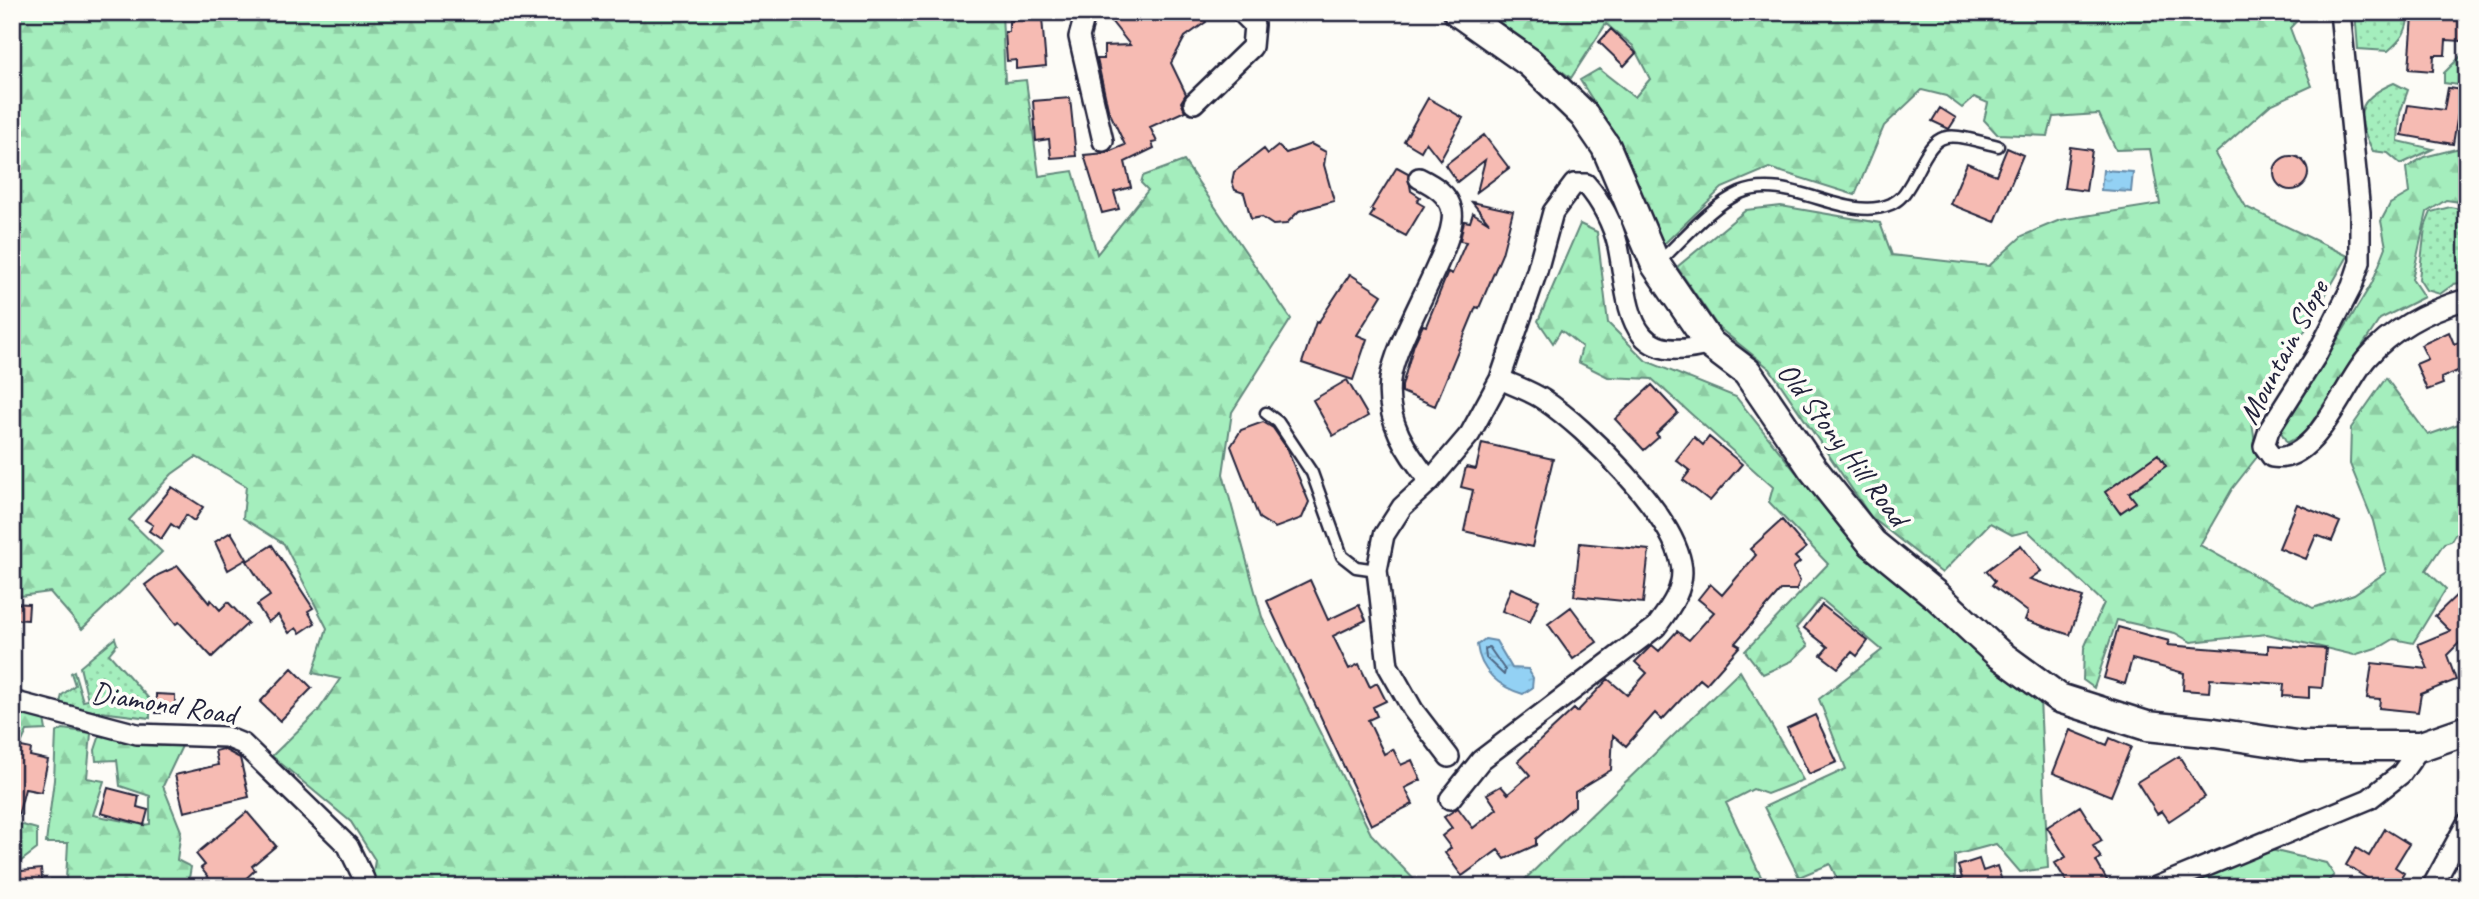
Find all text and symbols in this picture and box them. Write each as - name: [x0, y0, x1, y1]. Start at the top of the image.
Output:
- street label: Mountain Slope: [2229, 272, 2338, 430]
- street label: Old Stony Hill Road: [1769, 354, 1920, 537]
- street label: Diamond Road: [89, 673, 243, 734]

